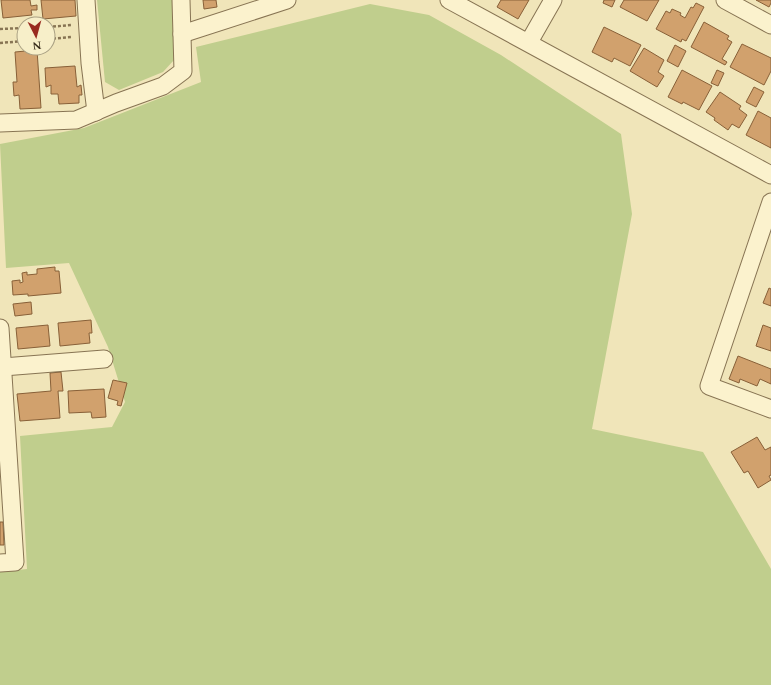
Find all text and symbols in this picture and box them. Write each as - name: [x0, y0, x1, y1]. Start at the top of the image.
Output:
- north arrow: [16, 16, 56, 56]
- text: N: [32, 37, 42, 54]

